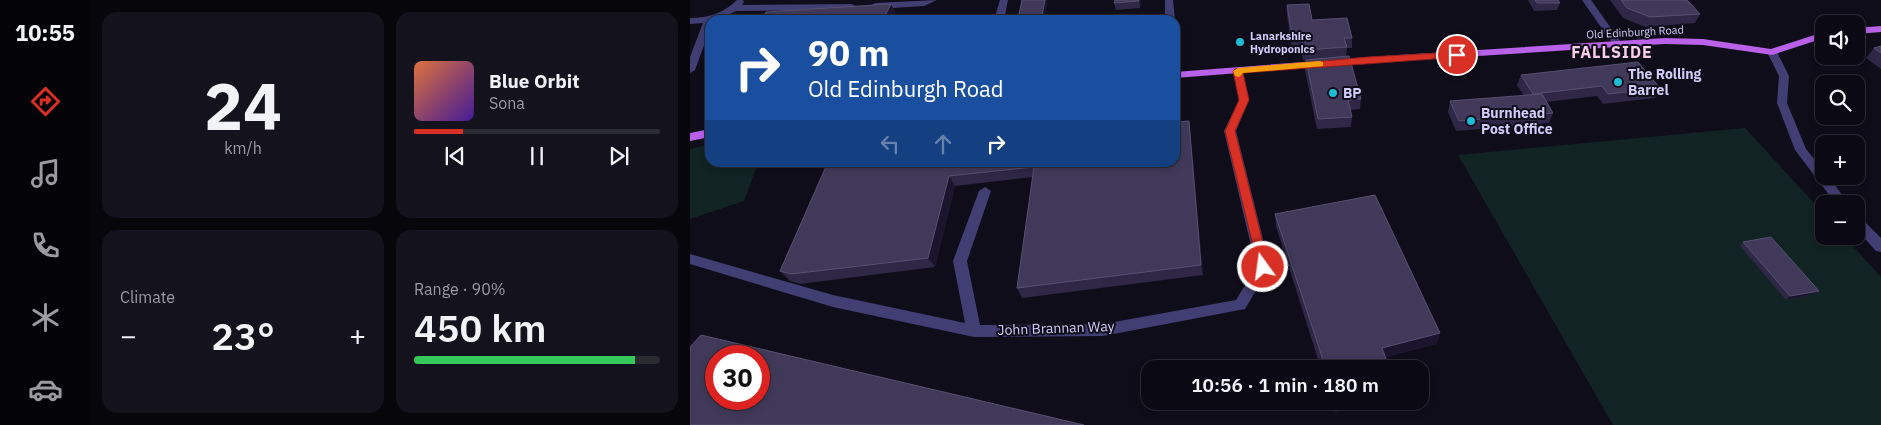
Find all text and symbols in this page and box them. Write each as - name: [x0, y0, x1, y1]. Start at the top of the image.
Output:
- map controls: [1815, 15, 1865, 245]
- button: sound: [1815, 15, 1865, 65]
- text: 10:55: [15, 18, 75, 47]
- street label: Old Edinburgh Road: [1586, 22, 1684, 42]
- place label: Lanarkshire Hydroponics: [1250, 29, 1315, 56]
- text: 90 m: [808, 30, 890, 76]
- pin: [1436, 34, 1478, 76]
- icon: right: [725, 35, 790, 100]
- marker: Lanarkshire Hydroponics: [1234, 36, 1246, 48]
- icon: arrive: [1443, 41, 1471, 69]
- district label: FALLSIDE: [1571, 42, 1653, 62]
- text: 24: [204, 63, 282, 148]
- place label: The Rolling Barrel: [1628, 65, 1702, 99]
- text: Blue Orbit: [489, 69, 579, 93]
- text: Old Edinburgh Road: [808, 74, 1004, 103]
- button: search: [1815, 75, 1865, 125]
- marker: The Rolling Barrel: [1612, 76, 1624, 88]
- icon: directions: [28, 84, 63, 119]
- place label: BP: [1343, 84, 1362, 102]
- marker: BP: [1327, 87, 1339, 99]
- text: Sona: [489, 93, 525, 113]
- place label: Burnhead Post Office: [1481, 104, 1553, 138]
- marker: Burnhead Post Office: [1465, 115, 1477, 127]
- icon: left: [876, 130, 904, 158]
- icon: ahead: [929, 130, 957, 158]
- icon: right: [982, 130, 1010, 158]
- button: +: [1815, 135, 1865, 185]
- text: km/h: [224, 138, 262, 158]
- icon: previous: [441, 142, 469, 170]
- icon: pause: [523, 142, 551, 170]
- icon: next: [605, 142, 633, 170]
- icon: music: [28, 156, 63, 191]
- button: −: [1815, 195, 1865, 245]
- icon: phone: [28, 228, 63, 263]
- position arrow: [1236, 240, 1288, 292]
- text: Range · 90%: [414, 279, 506, 299]
- text: Climate: [120, 287, 175, 307]
- icon: climate: [28, 300, 63, 335]
- text: 450 km: [414, 303, 546, 352]
- text: 23°: [211, 311, 275, 360]
- text: −: [120, 317, 137, 354]
- text: +: [349, 317, 366, 354]
- street label: John Brannan Way: [997, 317, 1115, 339]
- speed limit sign: 30: [705, 345, 770, 410]
- icon: car: [28, 372, 63, 407]
- text: 10:56 · 1 min · 180 m: [1191, 373, 1379, 397]

